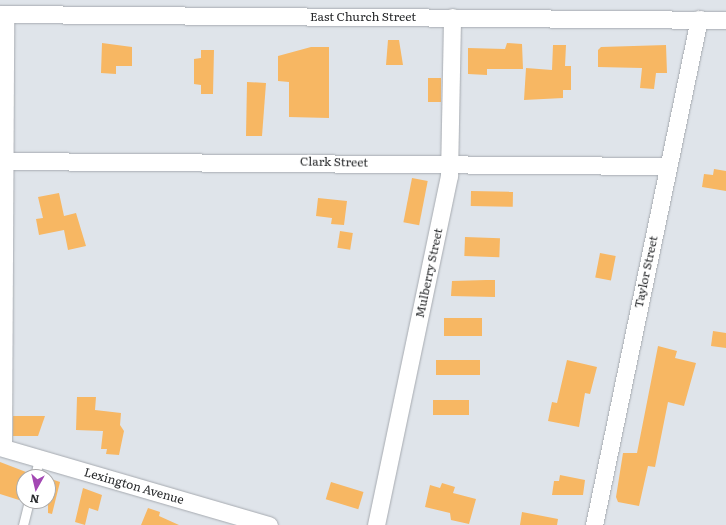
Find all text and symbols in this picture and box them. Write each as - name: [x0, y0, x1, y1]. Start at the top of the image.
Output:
- street label: East Church Street: [310, 10, 416, 24]
- street label: Clark Street: [300, 154, 368, 170]
- street label: Mulberry Street: [412, 227, 446, 319]
- street label: Taylor Street: [631, 235, 661, 309]
- street label: Lexington Avenue: [82, 465, 186, 507]
- north arrow: [16, 469, 56, 509]
- text: N: [29, 491, 40, 508]

